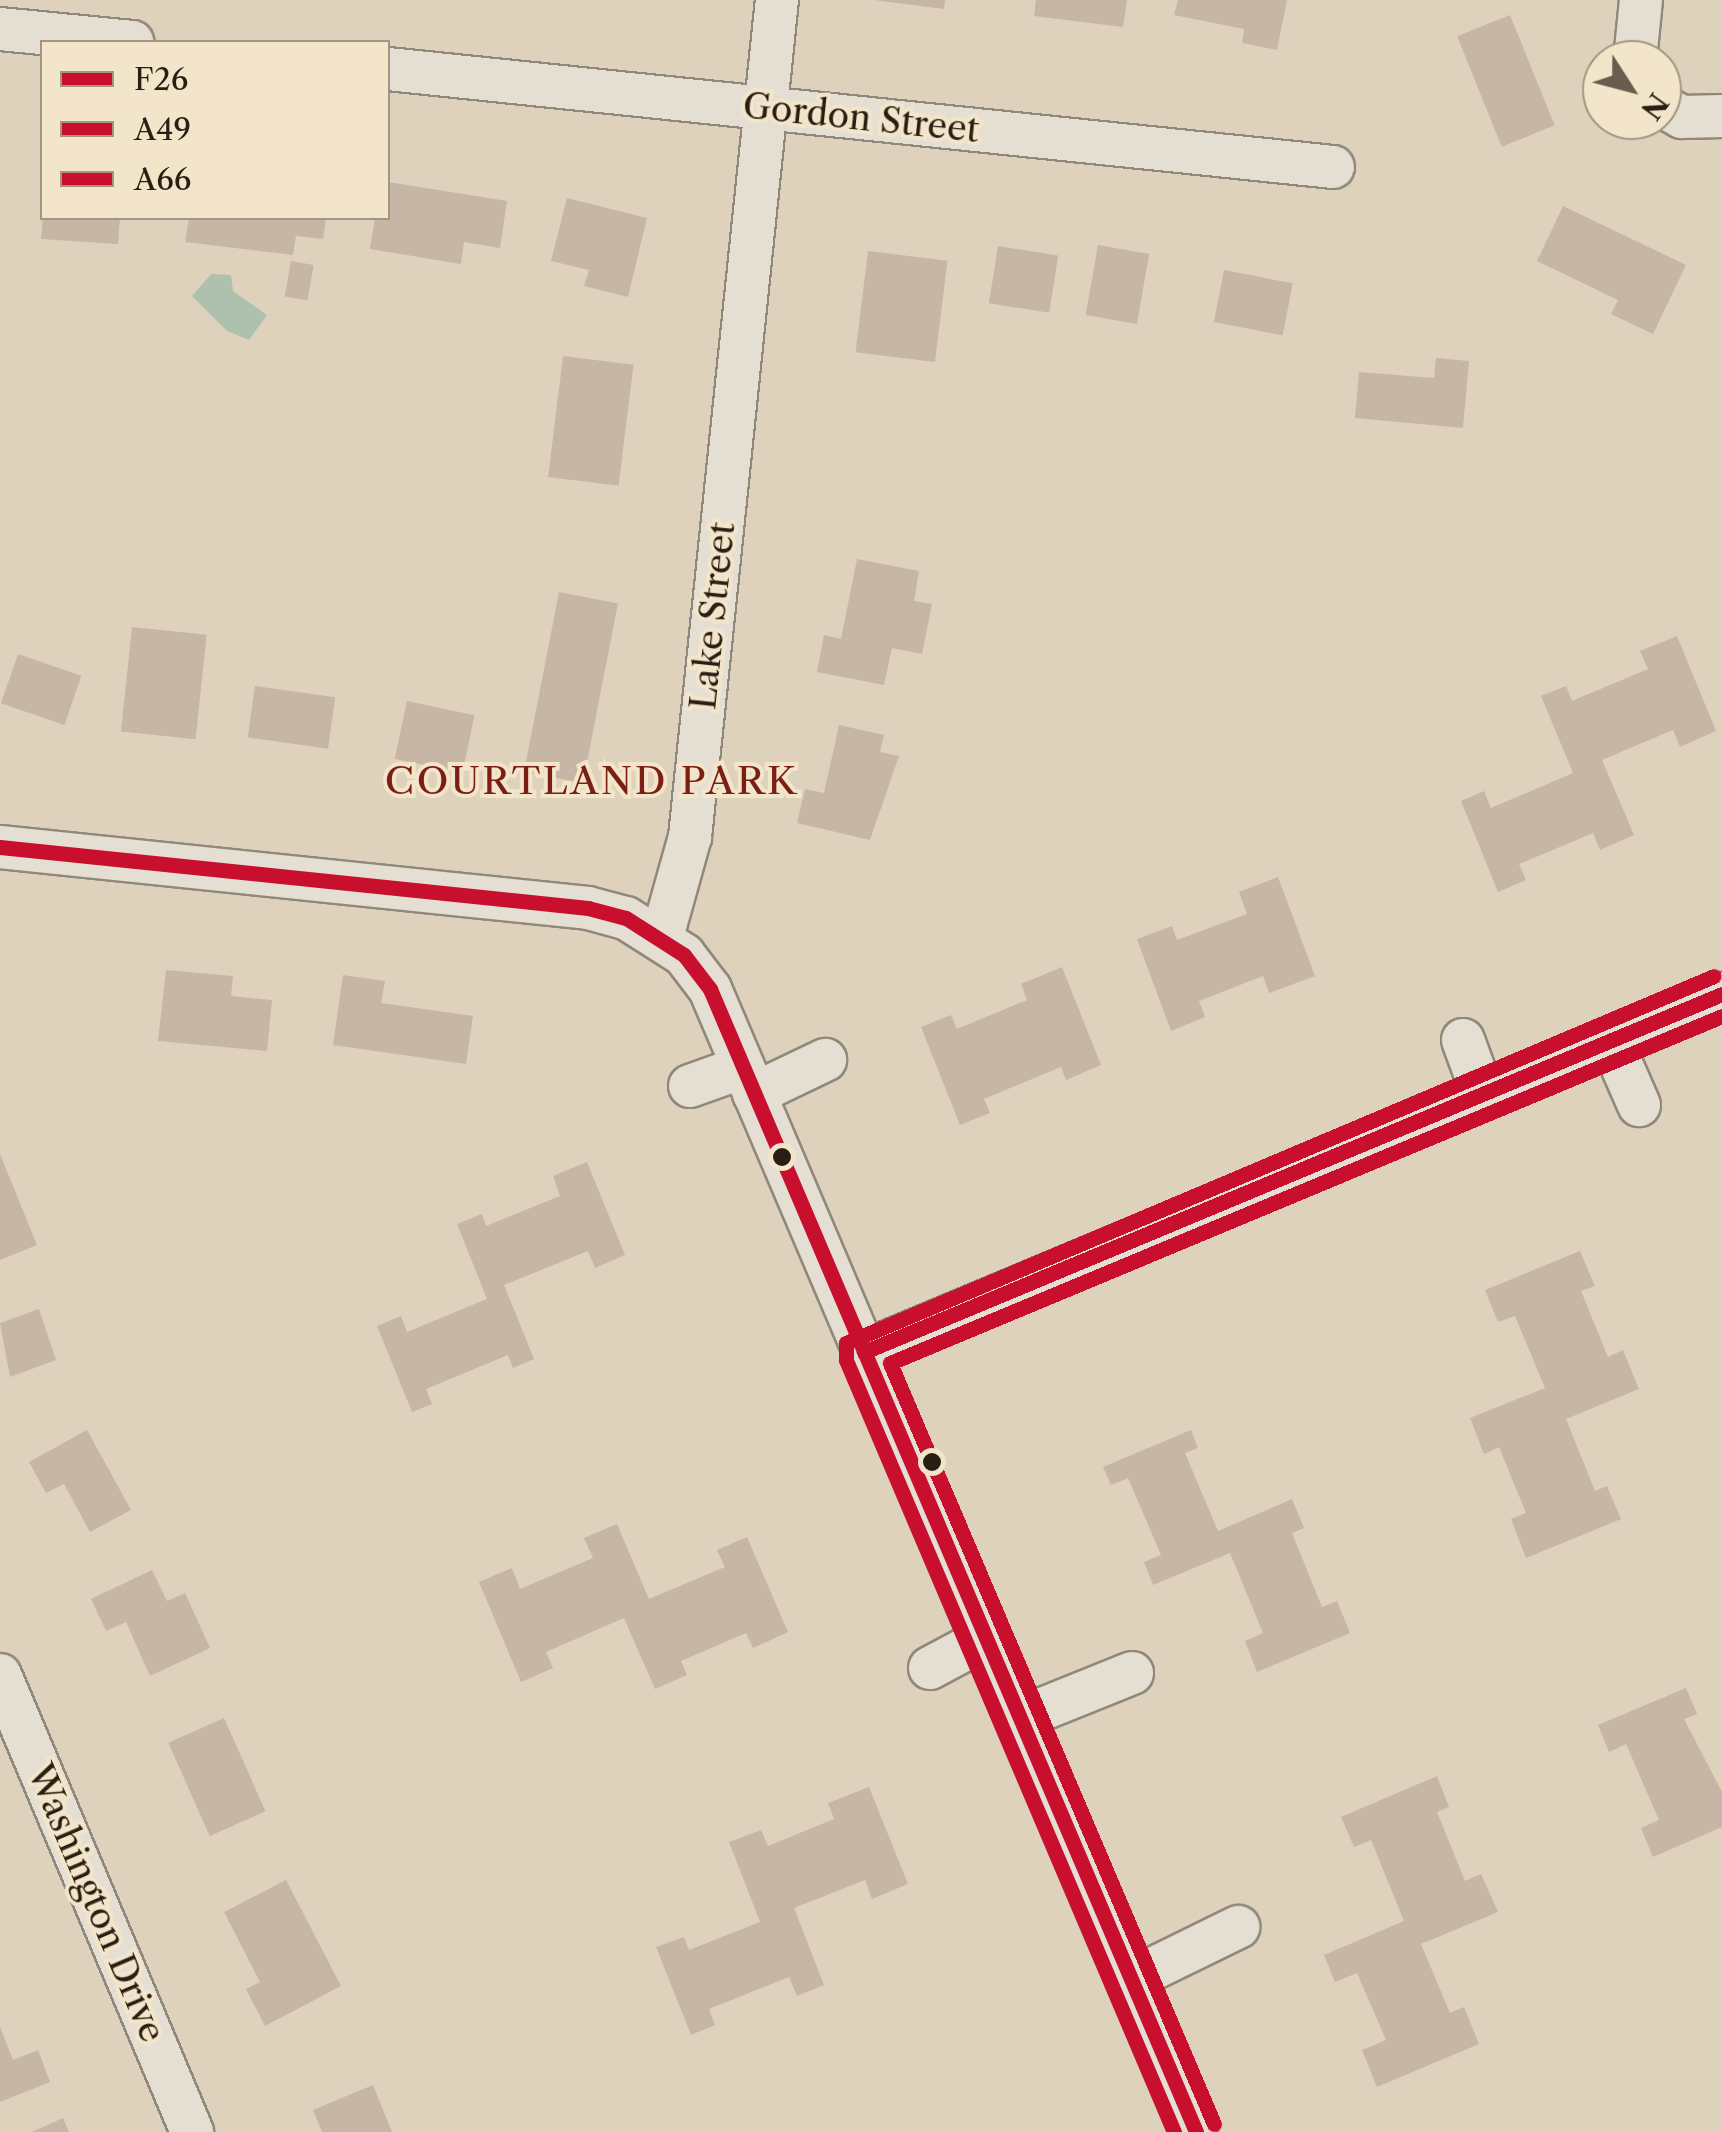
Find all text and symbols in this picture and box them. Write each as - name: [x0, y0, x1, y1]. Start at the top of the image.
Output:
- legend: [40, 40, 390, 220]
- north arrow: [1582, 40, 1682, 140]
- text: F26: [134, 61, 188, 98]
- street label: Gordon Street: [741, 85, 981, 151]
- text: N: [1634, 87, 1676, 126]
- text: A49: [134, 111, 191, 148]
- text: A66: [134, 161, 191, 198]
- street label: Lake Street: [682, 520, 744, 712]
- district label: COURTLAND PARK: [385, 758, 799, 804]
- unlabelled marker: [772, 1147, 792, 1167]
- unlabelled marker: [922, 1452, 942, 1472]
- street label: Washington Drive: [18, 1758, 174, 2048]

